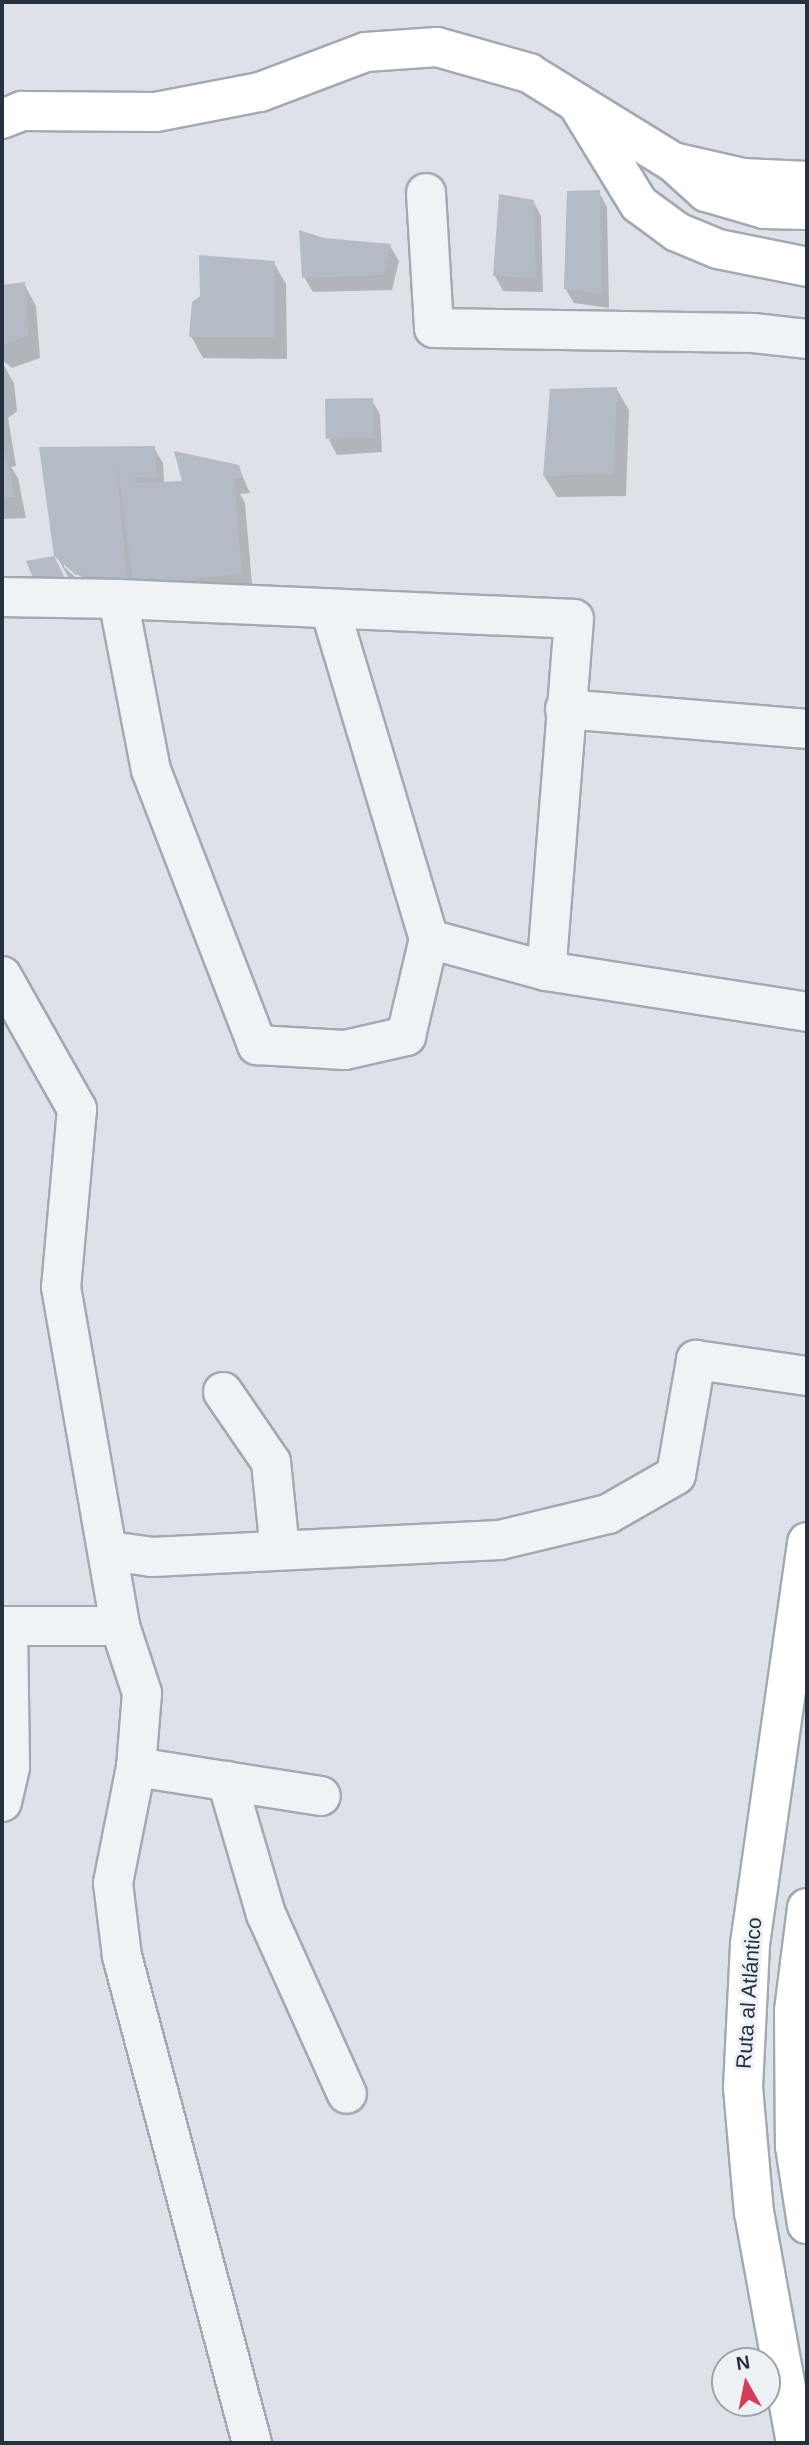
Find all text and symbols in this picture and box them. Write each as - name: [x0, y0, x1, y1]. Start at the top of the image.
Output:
- street label: Ruta al Atlántico: [731, 1916, 767, 2070]
- north arrow: [711, 2347, 781, 2417]
- text: N: [735, 2351, 751, 2374]

